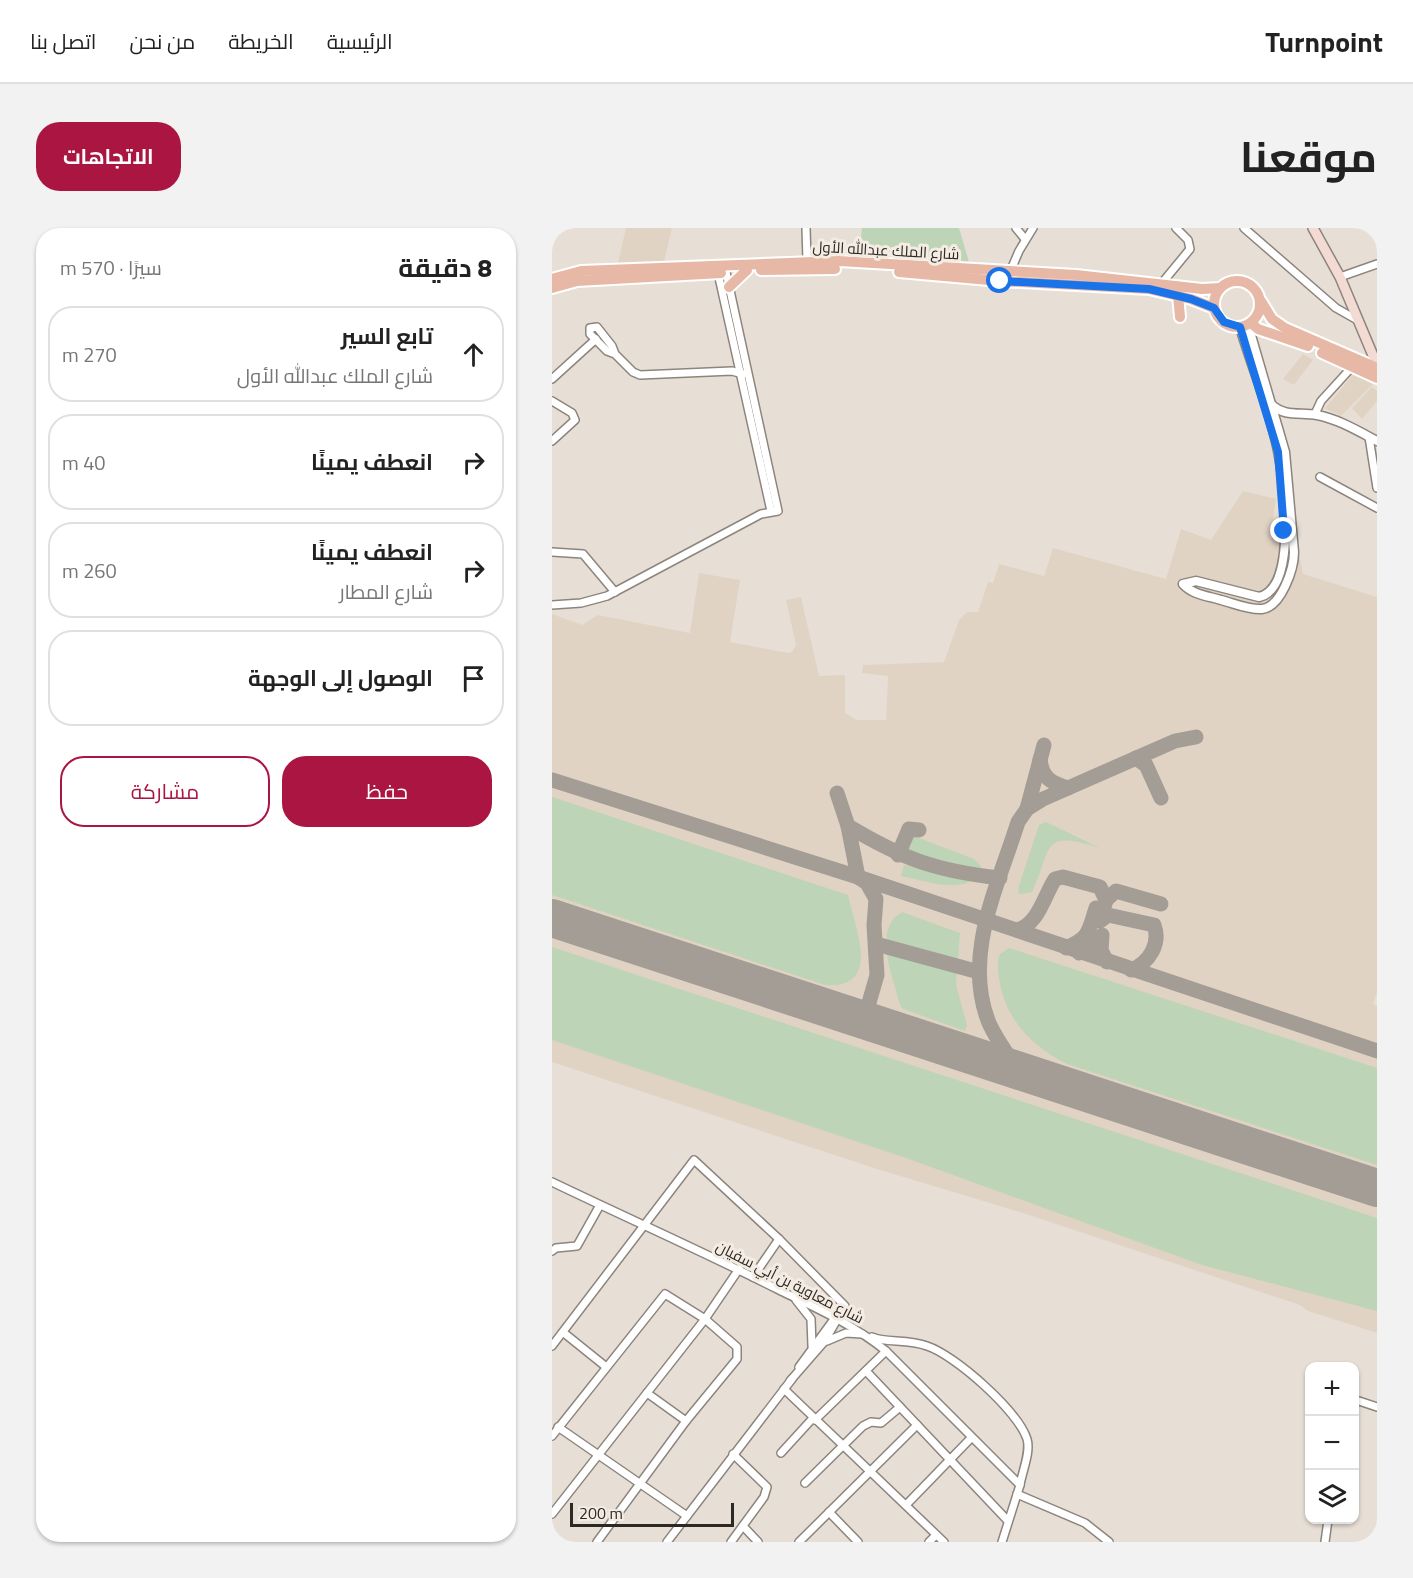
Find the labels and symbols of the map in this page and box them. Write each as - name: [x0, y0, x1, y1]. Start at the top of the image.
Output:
- street label: شارع الملك عبدالله الأول: [812, 235, 960, 265]
- route start: [986, 267, 1012, 293]
- route end: [1270, 517, 1296, 543]
- street label: شارع معاوية بن أبي سفيان: [712, 1235, 868, 1330]
- scale bar: [570, 1500, 734, 1528]

